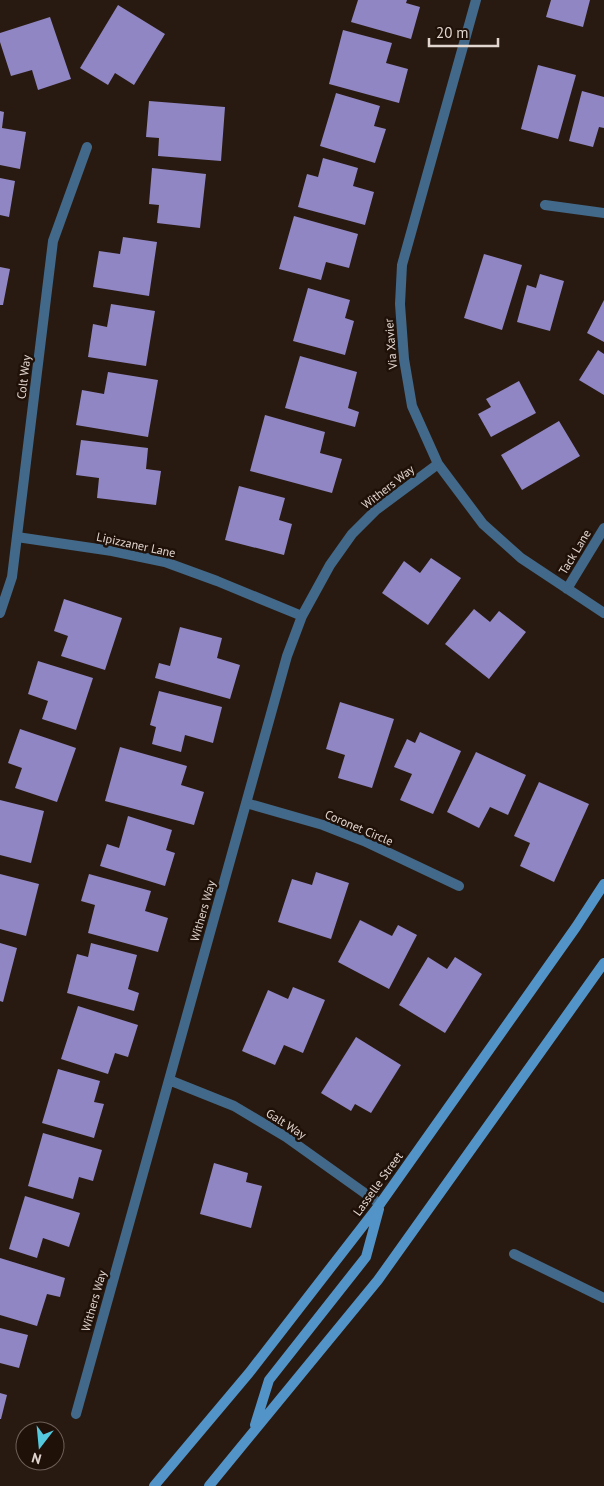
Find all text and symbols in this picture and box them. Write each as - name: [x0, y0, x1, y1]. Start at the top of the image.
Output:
- scale bar: [429, 15, 498, 47]
- text: 20 m: [436, 23, 469, 42]
- street label: Via Xavier: [381, 318, 400, 371]
- street label: Colt Way: [13, 354, 34, 400]
- street label: Withers Way: [358, 461, 417, 512]
- street label: Tack Lane: [555, 526, 594, 577]
- street label: Lipizzaner Lane: [95, 529, 177, 560]
- street label: Coronet Circle: [323, 806, 395, 849]
- street label: Withers Way: [187, 878, 219, 943]
- street label: Galt Way: [263, 1105, 309, 1142]
- street label: Lasselle Street: [349, 1149, 406, 1218]
- street label: Withers Way: [78, 1268, 110, 1333]
- north arrow: [15, 1421, 65, 1471]
- text: N: [30, 1449, 43, 1468]

